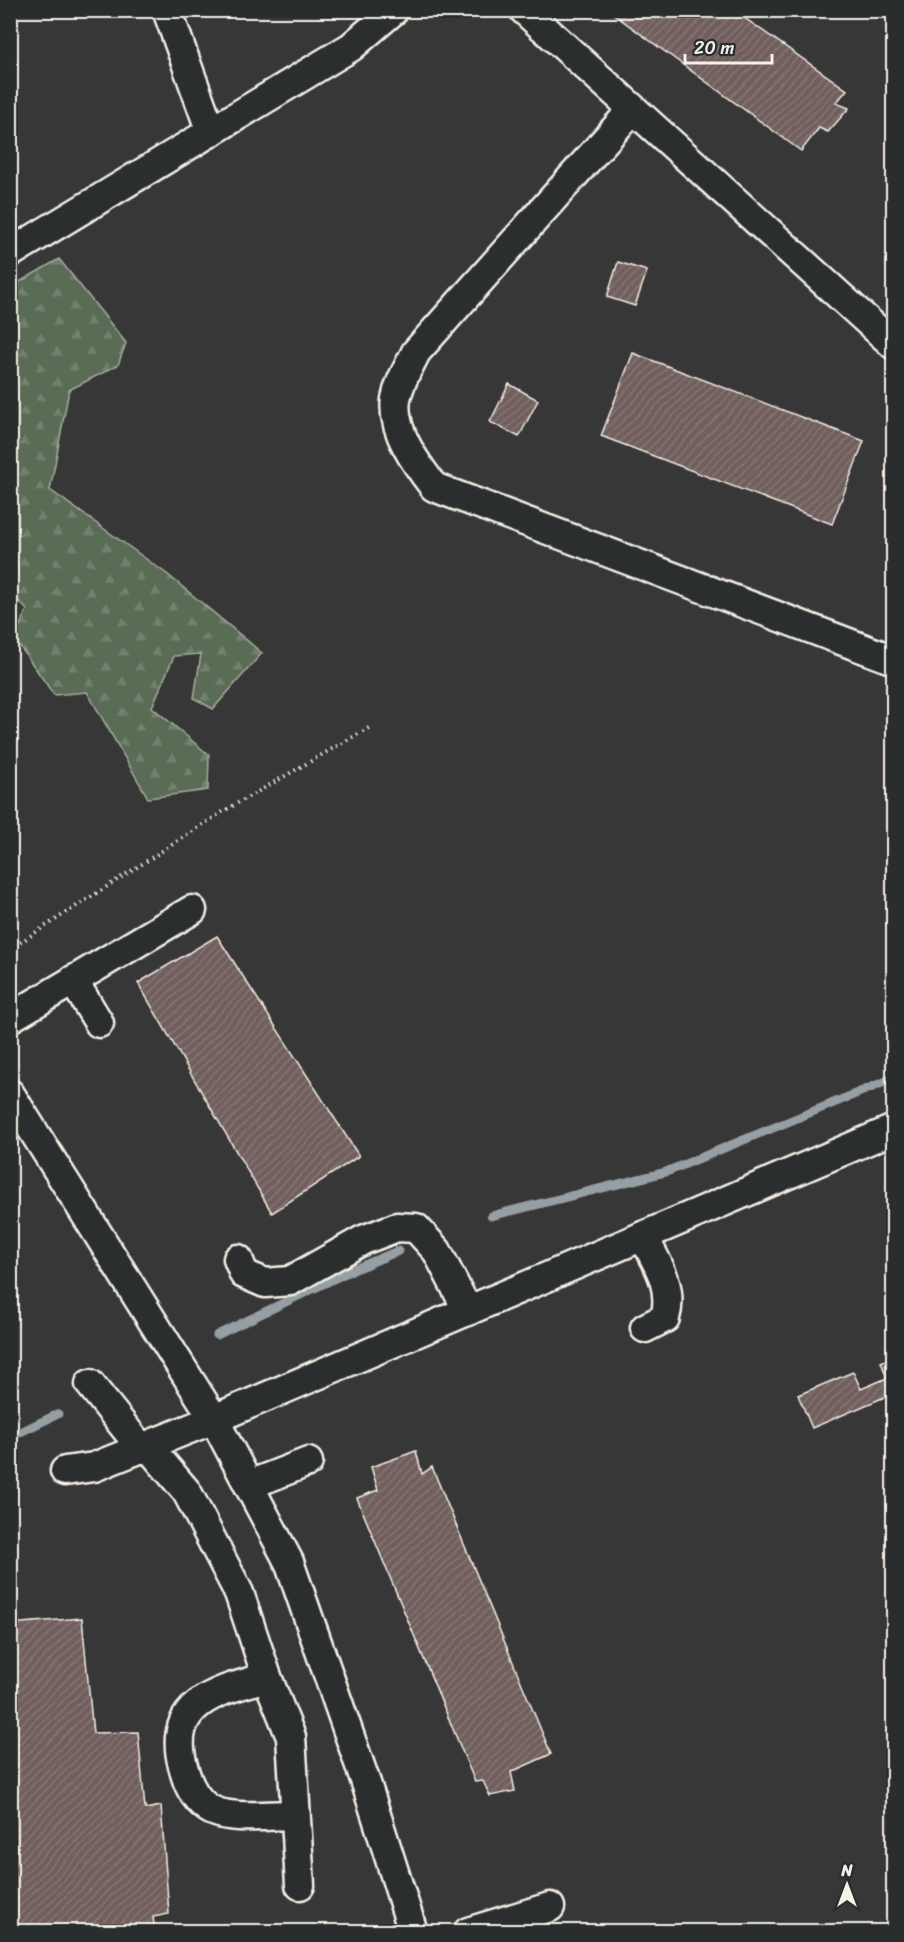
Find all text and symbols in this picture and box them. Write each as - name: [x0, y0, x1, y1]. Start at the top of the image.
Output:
- scale bar: [685, 27, 772, 65]
- text: 20 m: [694, 32, 734, 64]
- north arrow: [817, 1855, 877, 1915]
- text: N: [840, 1856, 853, 1885]

